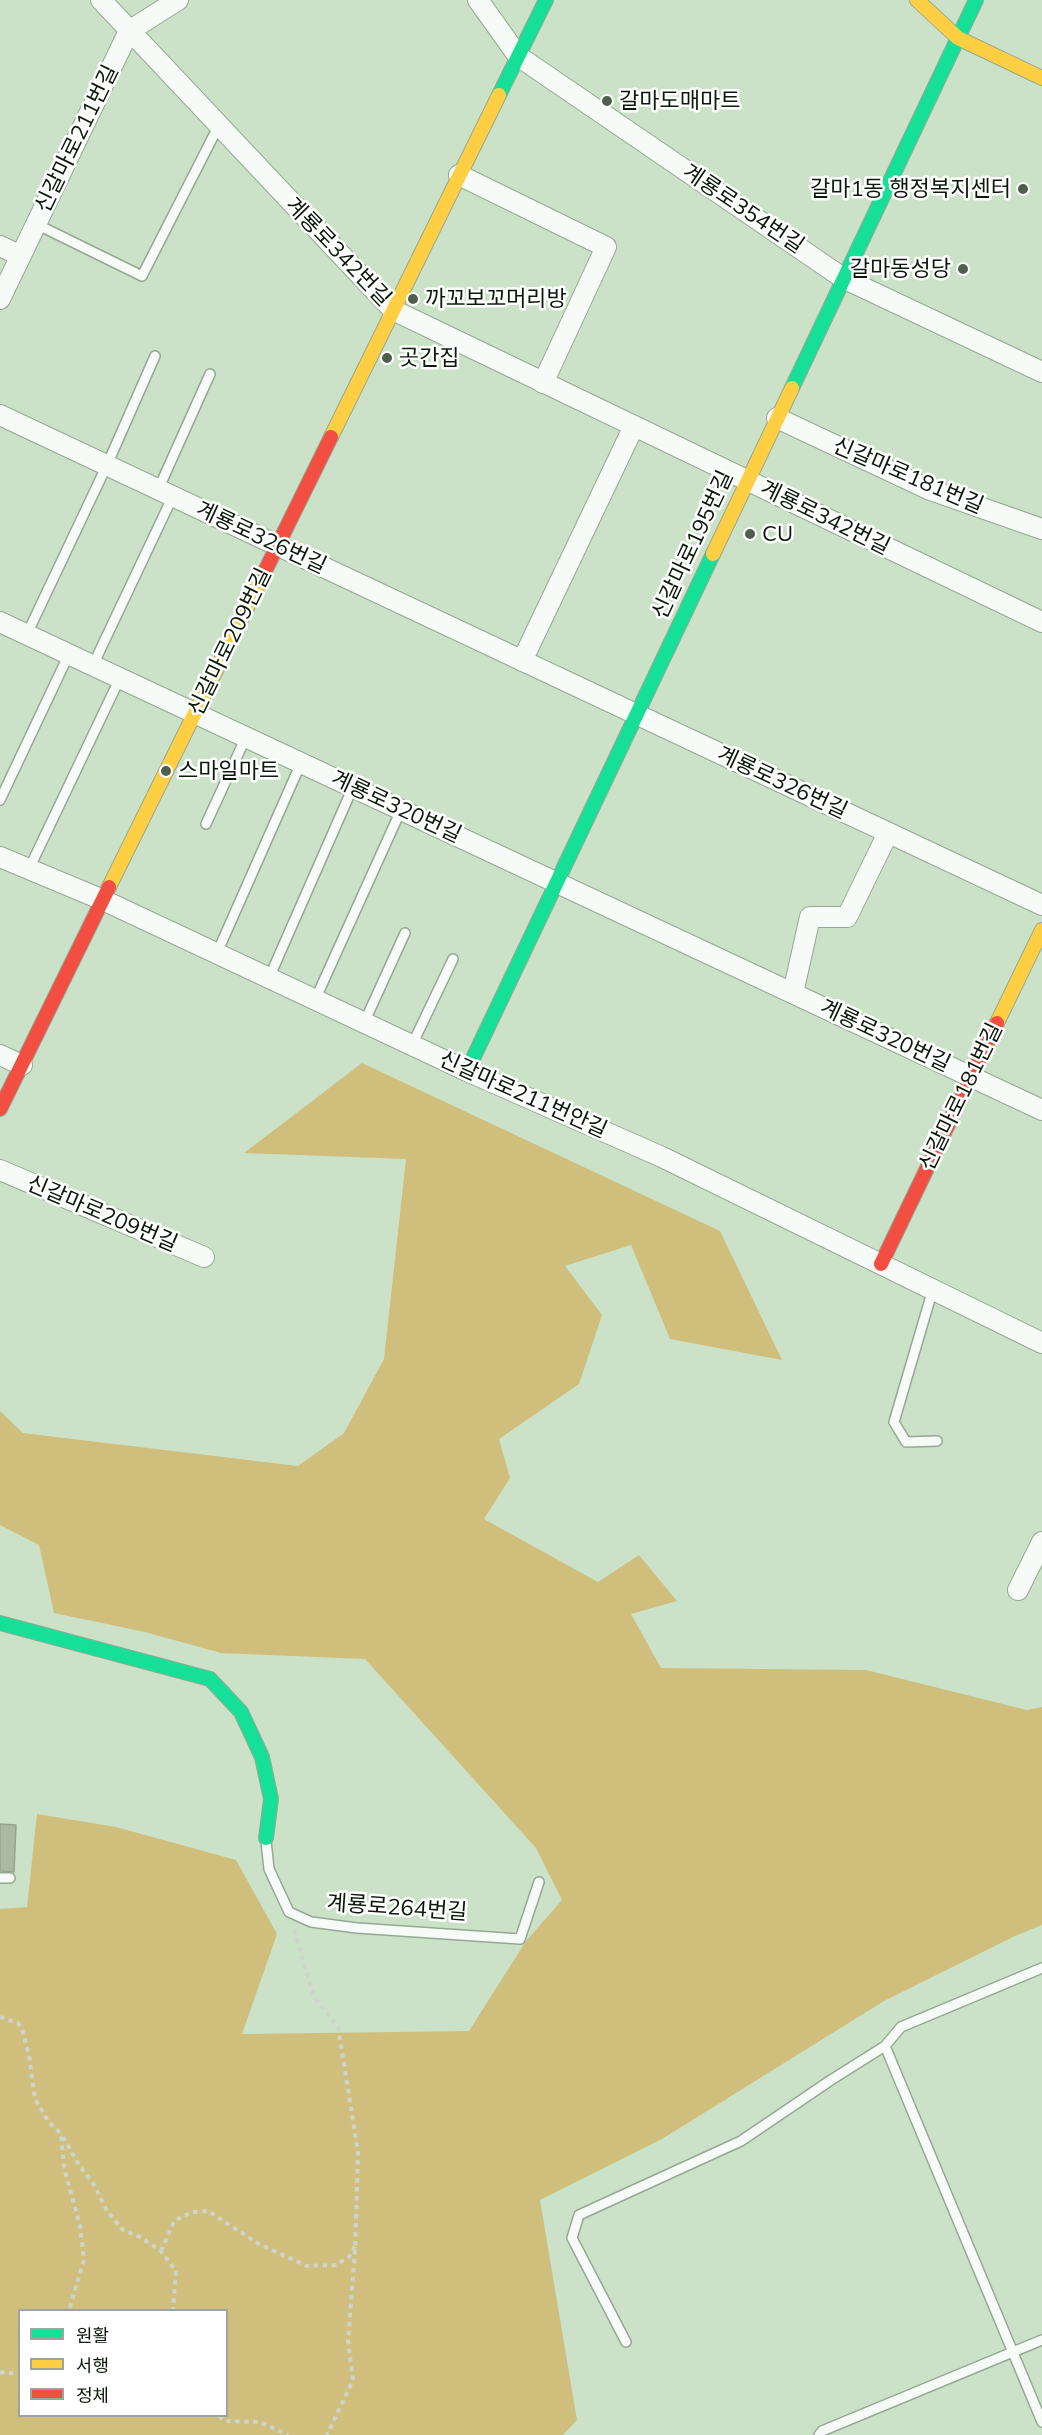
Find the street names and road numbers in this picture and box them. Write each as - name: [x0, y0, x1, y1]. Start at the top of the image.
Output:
- street label: 신갈마로211번길: [30, 61, 124, 217]
- street label: 계룡로354번길: [677, 159, 809, 259]
- street label: 계룡로342번길: [280, 192, 396, 312]
- street label: 신갈마로181번길: [829, 432, 987, 520]
- street label: 신갈마로195번길: [647, 466, 739, 624]
- street label: 계룡로342번길: [756, 475, 894, 561]
- street label: 계룡로326번길: [192, 496, 330, 580]
- street label: 신갈마로209번길: [183, 564, 277, 720]
- street label: 계룡로326번길: [713, 741, 851, 825]
- street label: 계룡로320번길: [327, 765, 465, 849]
- street label: 계룡로320번길: [816, 994, 954, 1078]
- street label: 신갈마로181번길: [914, 1019, 1008, 1175]
- street label: 신갈마로211번안길: [435, 1046, 611, 1144]
- street label: 신갈마로209번길: [23, 1170, 181, 1258]
- street label: 계룡로264번길: [326, 1890, 468, 1926]

